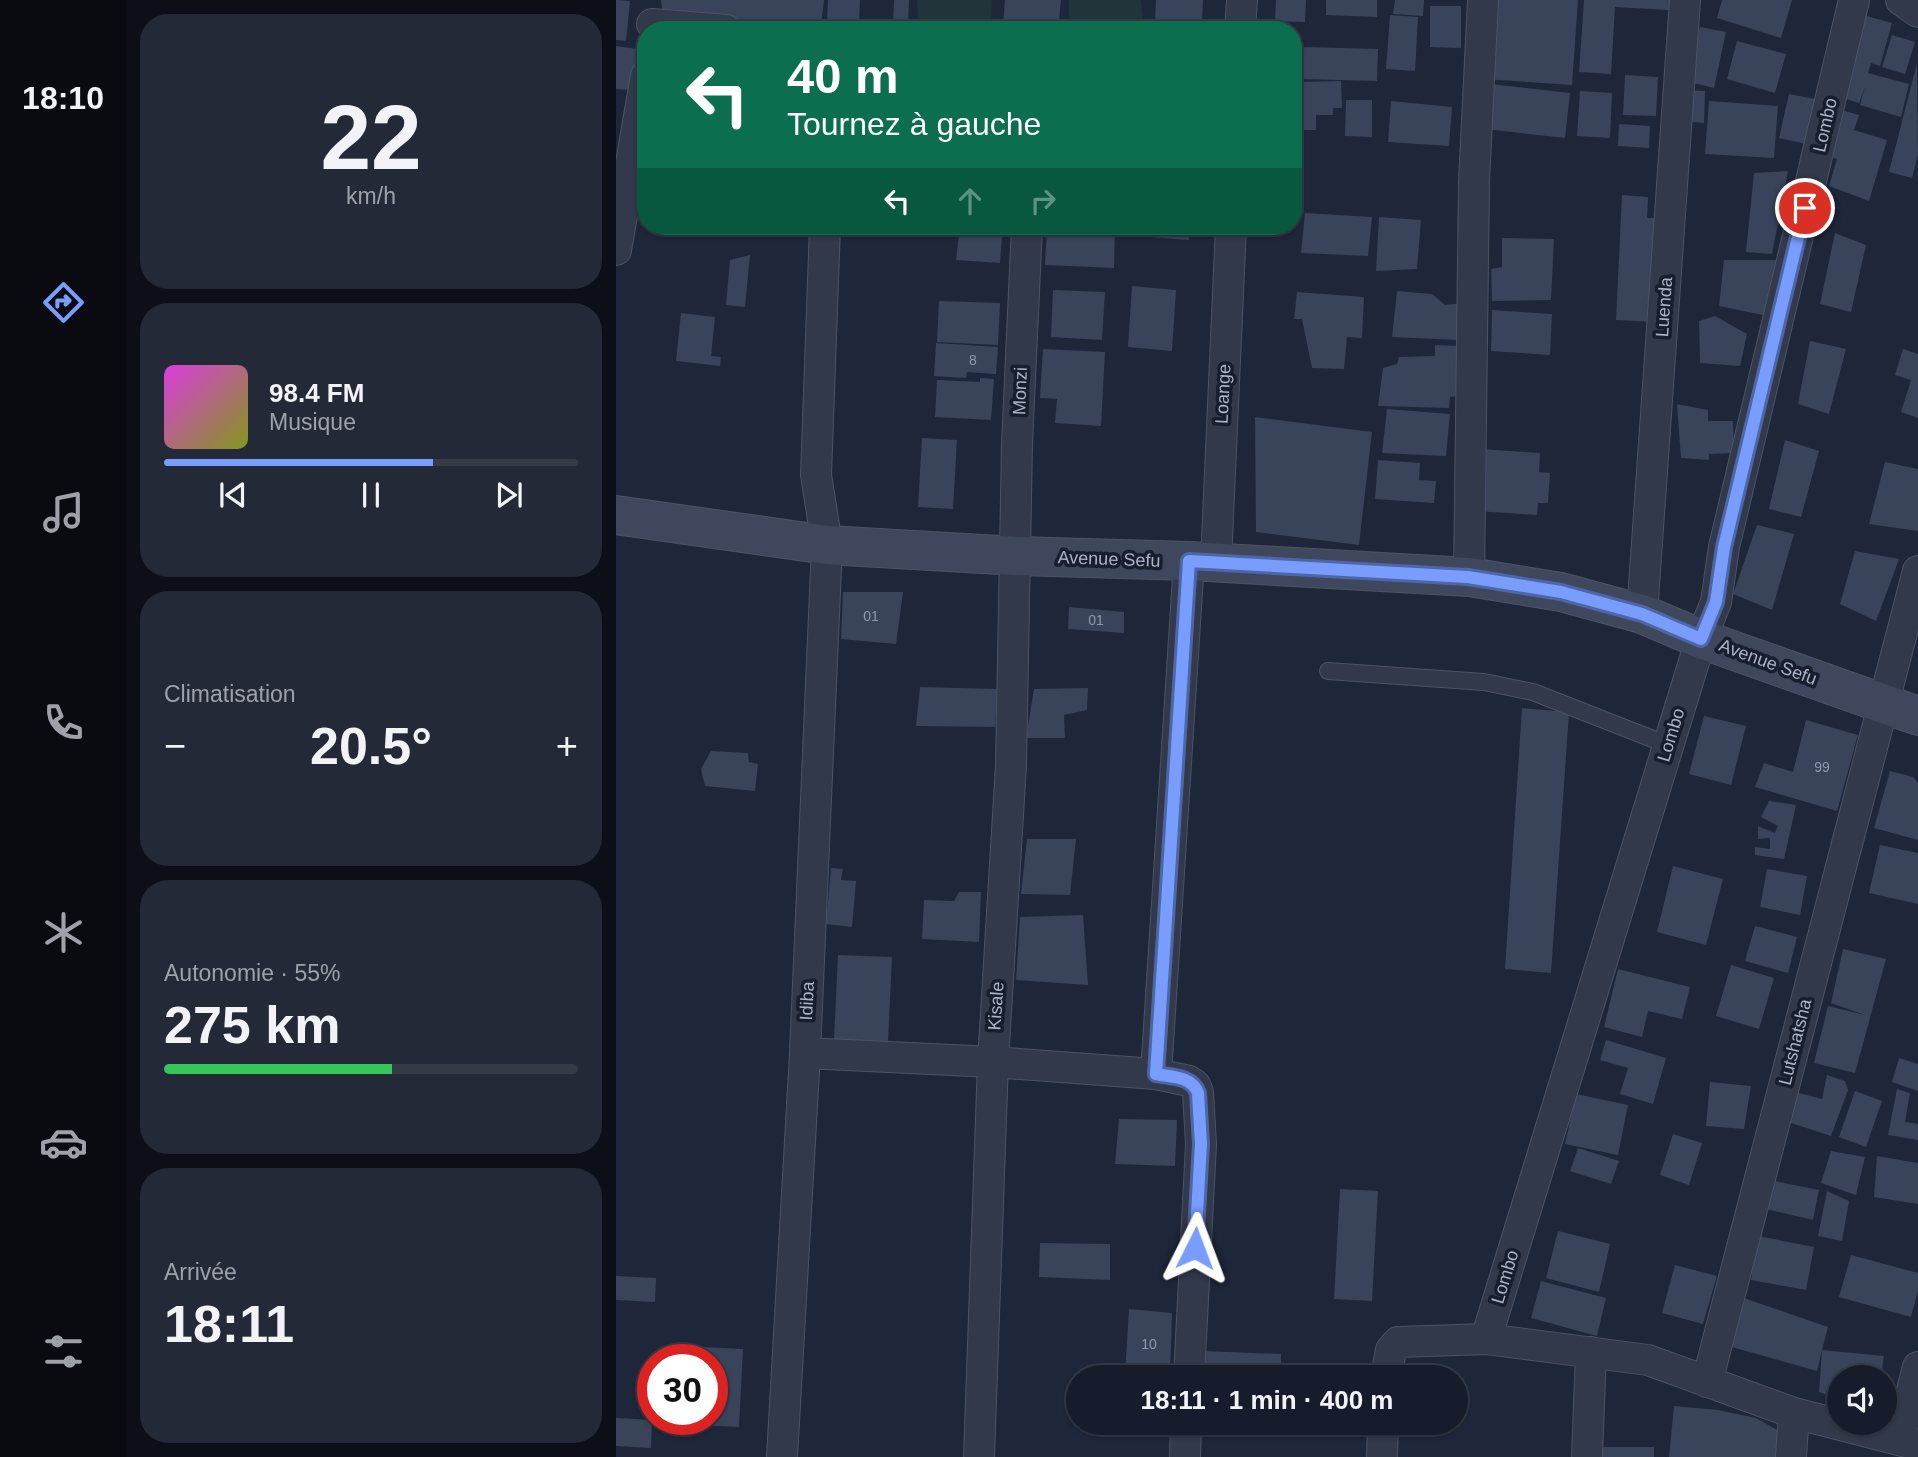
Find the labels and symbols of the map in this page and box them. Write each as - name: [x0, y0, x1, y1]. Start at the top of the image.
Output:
- street label: Lombo: [1809, 96, 1841, 154]
- pin: [1775, 178, 1835, 238]
- street label: Luenda: [1652, 275, 1676, 338]
- house number: 8: [969, 352, 977, 368]
- street label: Loange: [1211, 363, 1235, 425]
- street label: Monzi: [1009, 367, 1031, 415]
- street label: Avenue Sefu: [1057, 547, 1161, 571]
- house number: 01: [863, 608, 879, 624]
- house number: 01: [1088, 612, 1104, 628]
- street label: Avenue Sefu: [1716, 635, 1820, 689]
- street label: Lombo: [1653, 706, 1689, 764]
- house number: 99: [1814, 759, 1830, 775]
- street label: Idiba: [796, 980, 818, 1021]
- street label: Kisale: [984, 981, 1008, 1031]
- street label: Lutshatsha: [1775, 996, 1816, 1087]
- position arrow: [1158, 1211, 1232, 1285]
- street label: Lombo: [1487, 1248, 1523, 1306]
- house number: 10: [1141, 1336, 1157, 1352]
- speed limit sign: 30: [637, 1344, 728, 1435]

